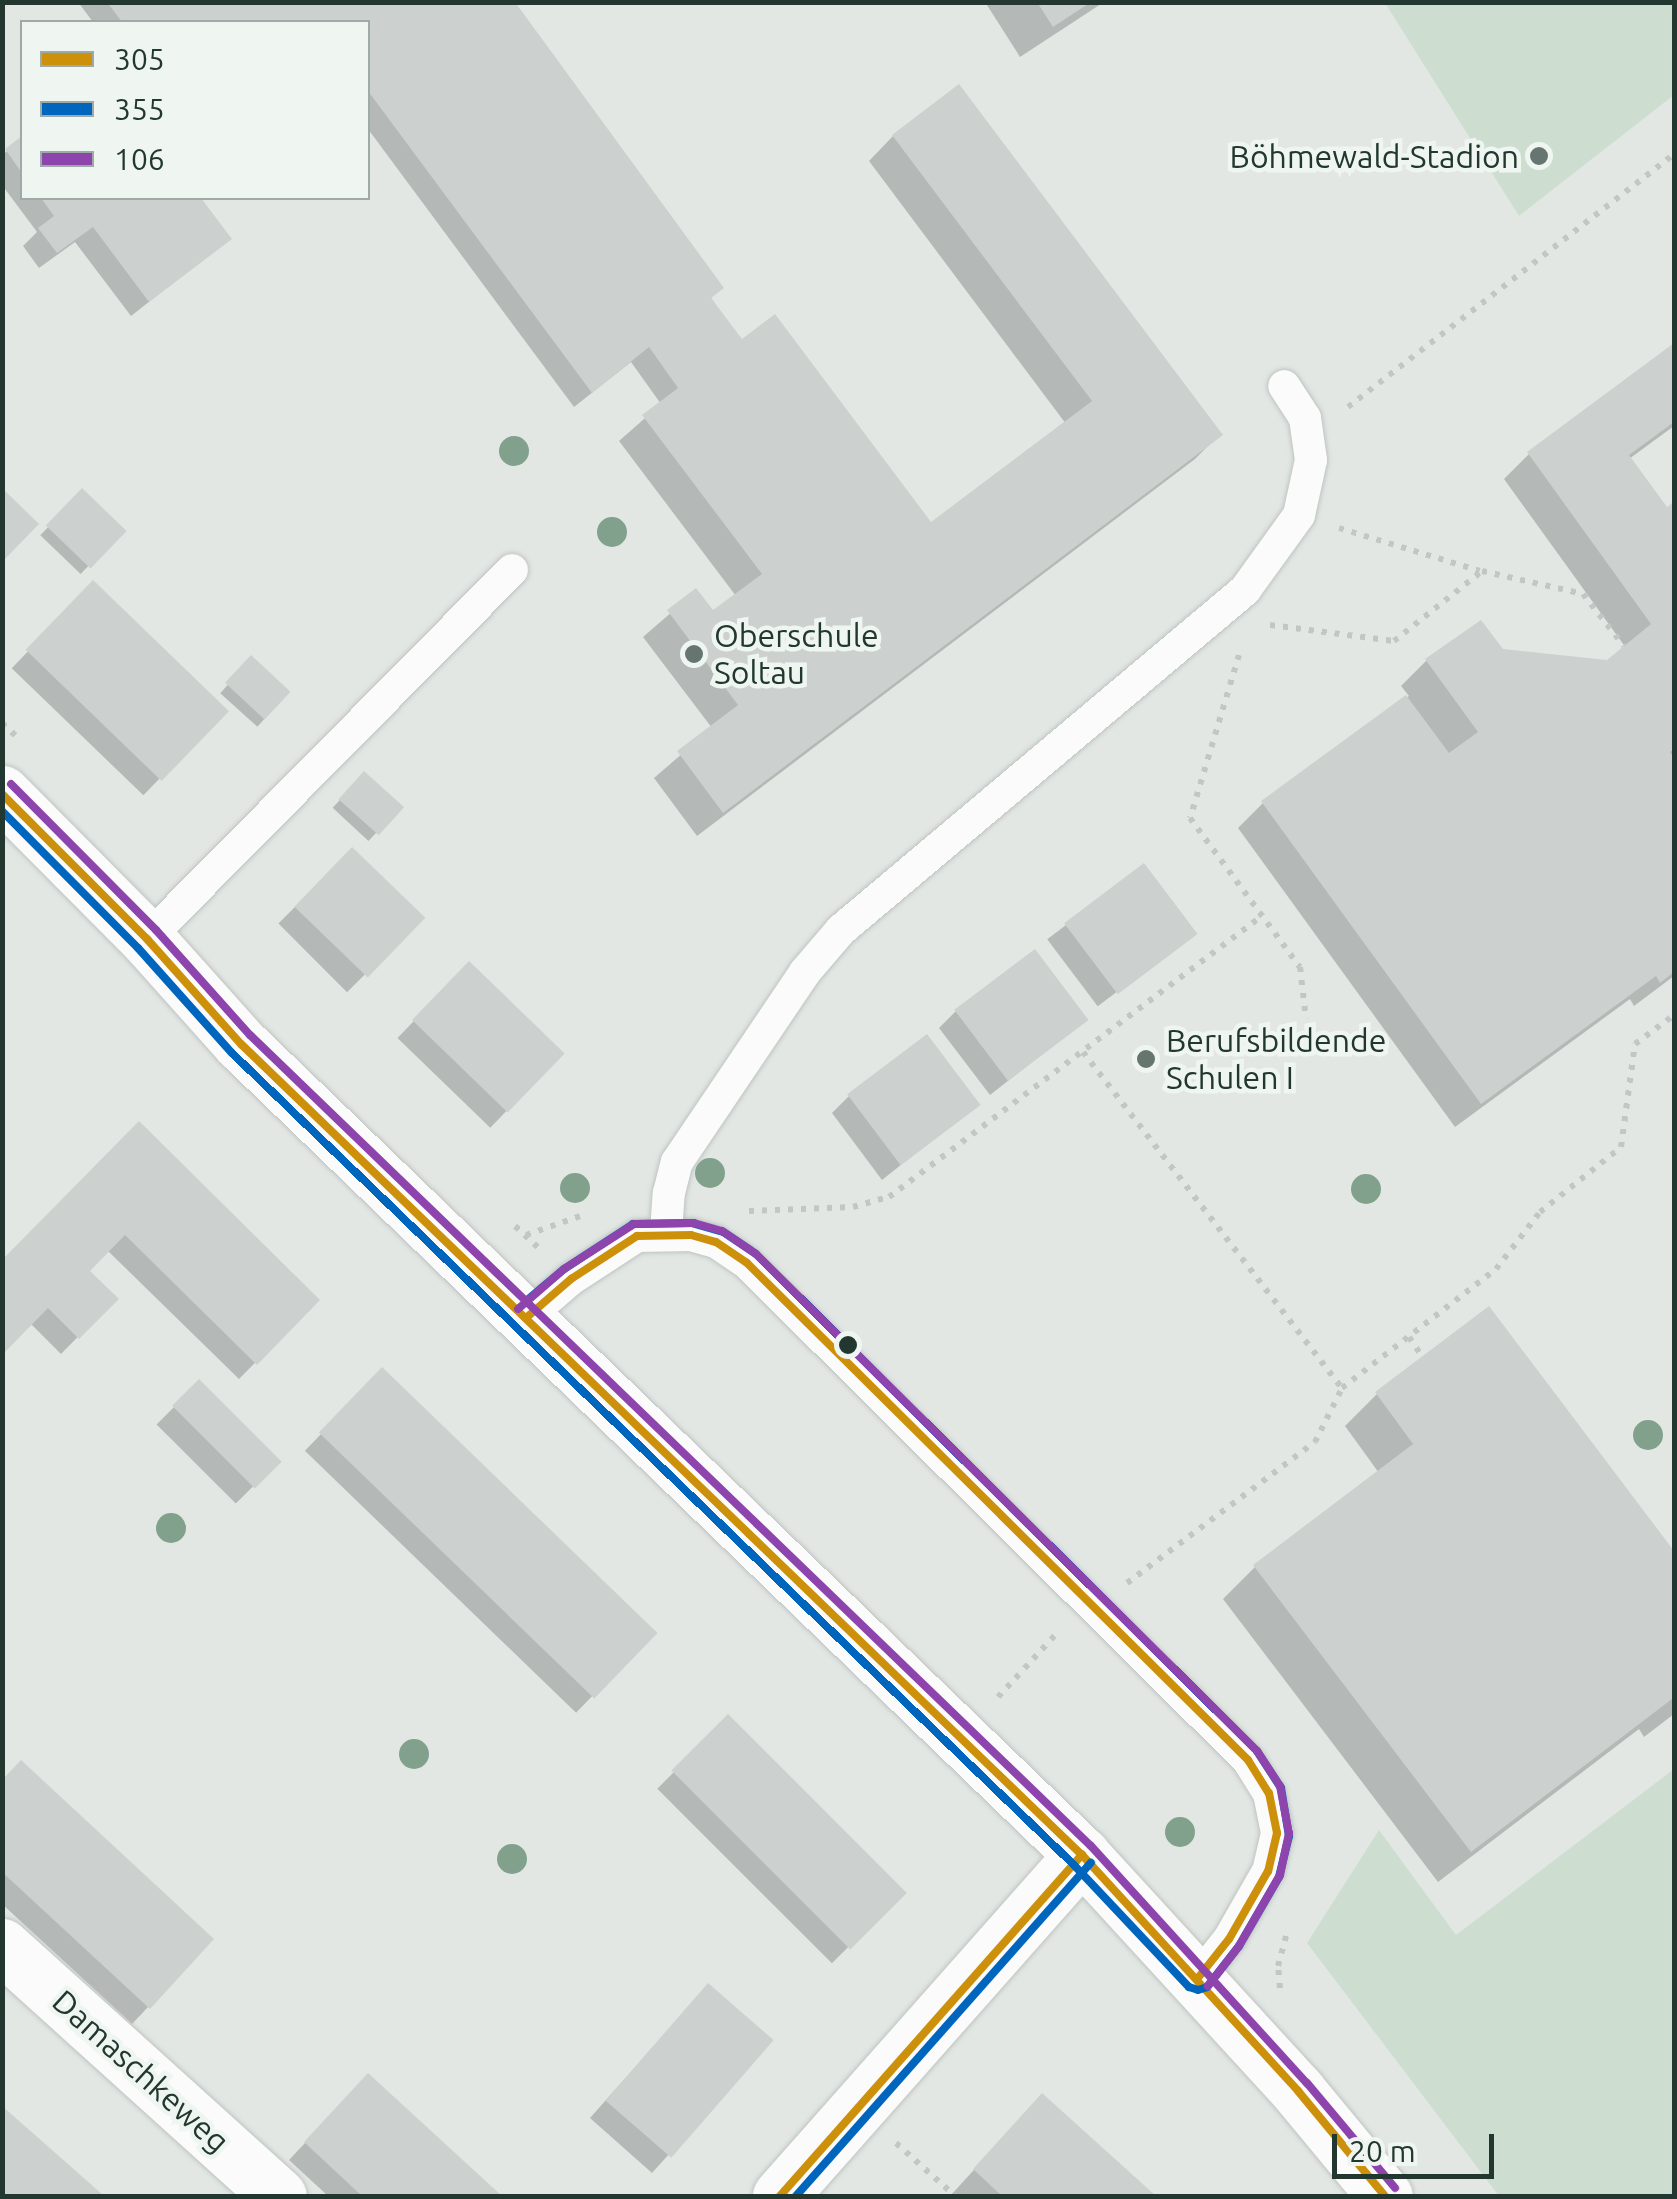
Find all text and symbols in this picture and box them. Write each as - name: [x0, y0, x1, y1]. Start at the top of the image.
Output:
- legend: [20, 20, 370, 200]
- text: 305: [114, 42, 165, 76]
- text: 355: [114, 92, 165, 126]
- place label: Böhmewald-Stadion: [1230, 137, 1519, 175]
- text: 106: [114, 142, 165, 176]
- marker: Böhmewald-Stadion: [1528, 145, 1550, 167]
- place label: Oberschule Soltau: [714, 617, 879, 692]
- marker: Oberschule Soltau: [683, 643, 705, 665]
- place label: Berufsbildende Schulen I: [1166, 1022, 1386, 1097]
- marker: Berufsbildende Schulen I: [1135, 1048, 1157, 1070]
- unlabelled marker: [838, 1335, 858, 1355]
- street label: Damaschkeweg: [45, 1982, 237, 2160]
- scale bar: [1337, 2114, 1500, 2176]
- text: 20 m: [1349, 2134, 1416, 2168]

